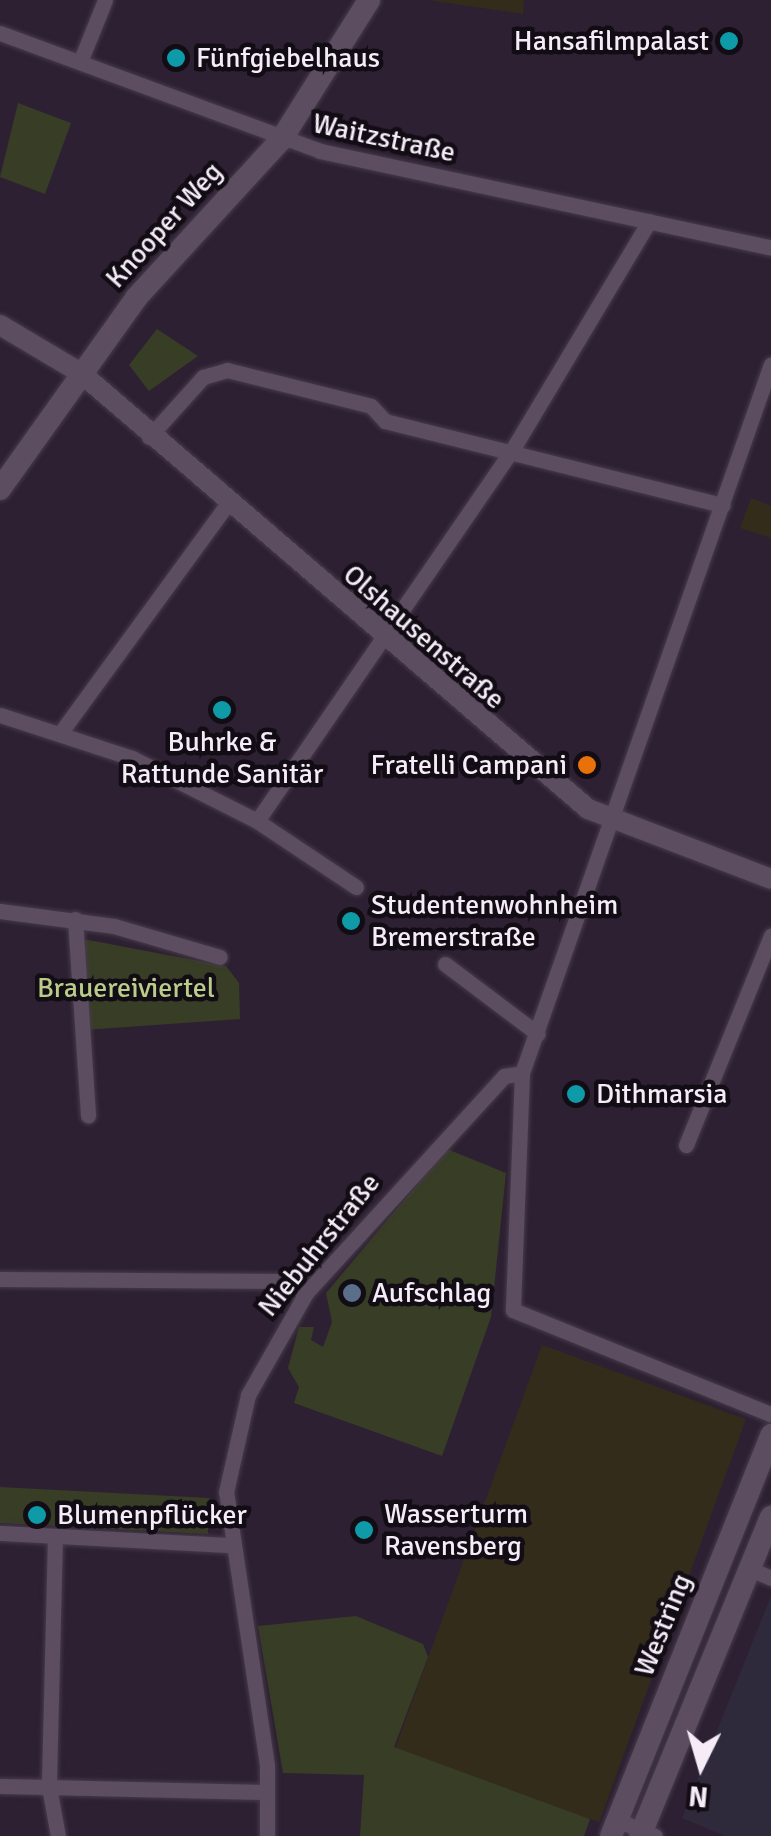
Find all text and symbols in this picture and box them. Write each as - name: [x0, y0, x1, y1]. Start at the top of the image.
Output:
- place label: Hansafilmpalast: [514, 24, 709, 58]
- marker: Hansafilmpalast: [718, 30, 740, 52]
- place label: Fünfgiebelhaus: [196, 41, 380, 75]
- marker: Fünfgiebelhaus: [165, 47, 187, 69]
- street label: Waitzstraße: [310, 106, 458, 170]
- street label: Knooper Weg: [99, 155, 229, 295]
- street label: Olshausenstraße: [336, 558, 512, 716]
- marker: Buhrke & Rattunde Sanitär: [211, 699, 233, 721]
- place label: Buhrke & Rattunde Sanitär: [121, 725, 323, 791]
- place label: Fratelli Campani: [371, 748, 567, 782]
- marker: Fratelli Campani: [576, 754, 598, 776]
- place label: Studentenwohnheim Bremerstraße: [371, 888, 618, 954]
- marker: Studentenwohnheim Bremerstraße: [340, 910, 362, 932]
- park label: Brauereiviertel: [37, 971, 215, 1005]
- place label: Dithmarsia: [596, 1077, 728, 1111]
- marker: Dithmarsia: [565, 1083, 587, 1105]
- street label: Niebuhrstraße: [251, 1167, 387, 1323]
- place label: Aufschlag: [372, 1276, 491, 1310]
- marker: Aufschlag: [341, 1282, 363, 1304]
- place label: Wasserturm Ravensberg: [384, 1497, 528, 1563]
- place label: Blumenpflücker: [57, 1498, 247, 1532]
- marker: Blumenpflücker: [26, 1504, 48, 1526]
- marker: Wasserturm Ravensberg: [353, 1519, 375, 1541]
- street label: Westring: [627, 1569, 699, 1681]
- north arrow: [651, 1716, 751, 1816]
- text: N: [687, 1778, 710, 1814]

